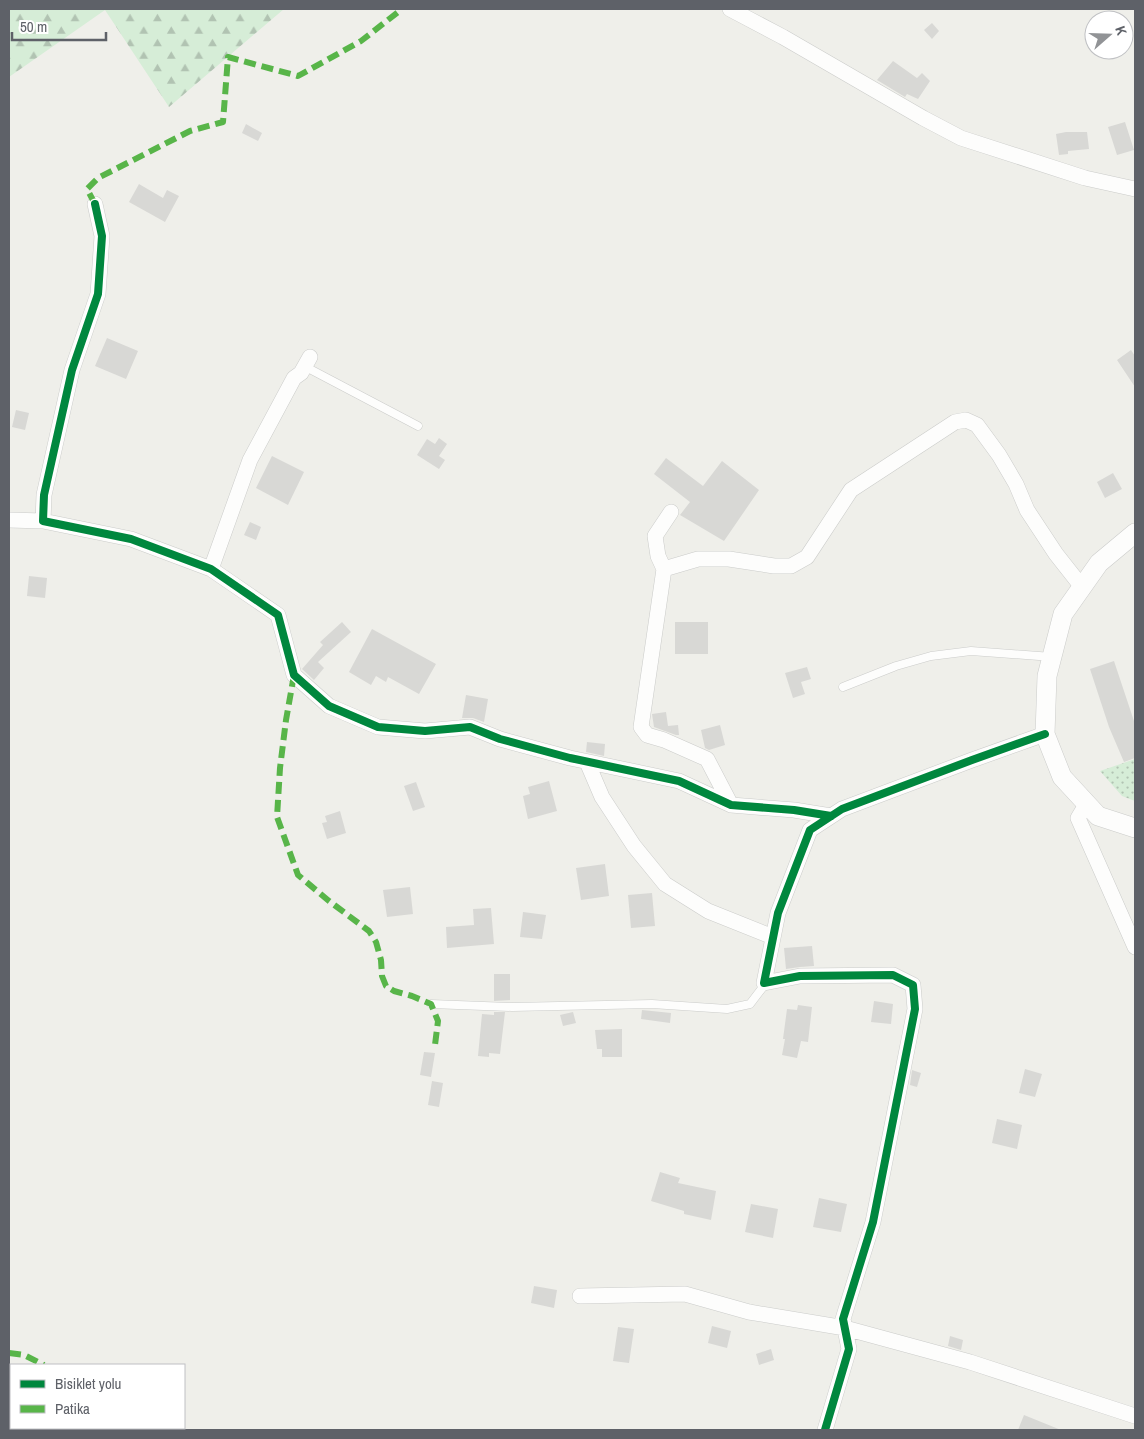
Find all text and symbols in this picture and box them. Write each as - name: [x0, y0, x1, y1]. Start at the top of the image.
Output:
- scale bar: [12, 10, 106, 42]
- north arrow: [1084, 10, 1134, 60]
- text: 50 m: [20, 16, 47, 37]
- text: K: [1111, 24, 1131, 38]
- legend: [10, 1364, 185, 1429]
- text: Bisiklet yolu: [55, 1373, 121, 1394]
- text: Patika: [55, 1398, 90, 1419]

